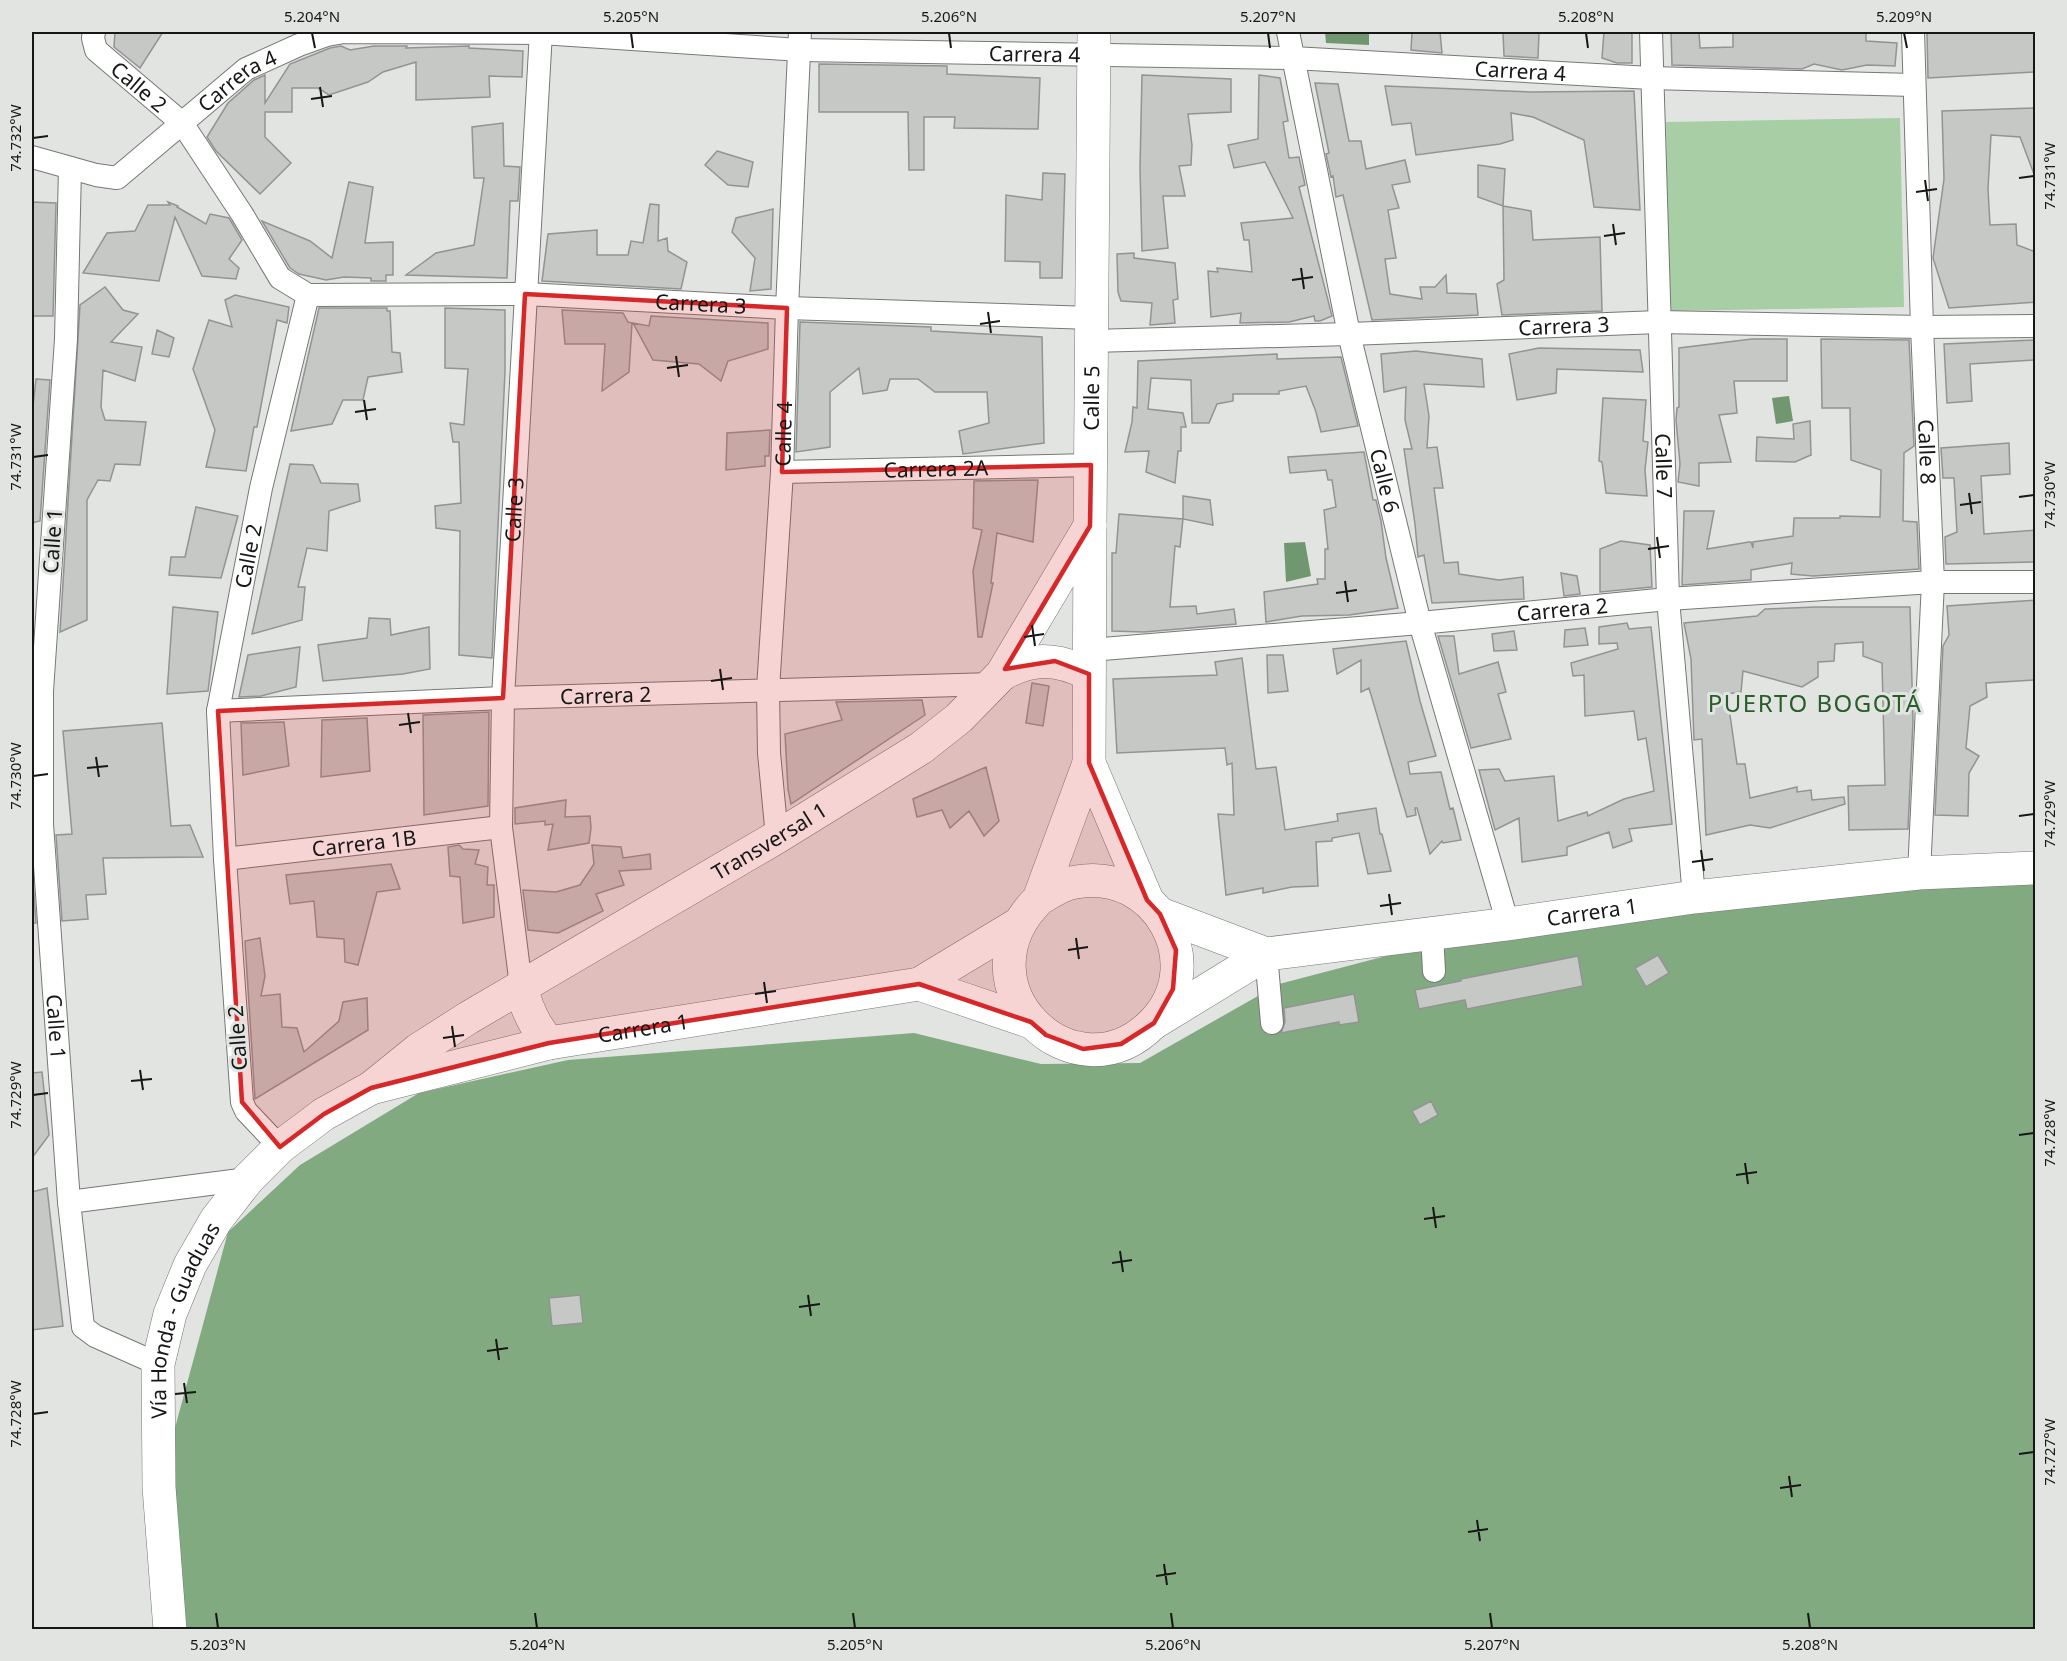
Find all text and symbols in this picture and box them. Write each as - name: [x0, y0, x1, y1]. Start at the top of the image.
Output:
- text: 5.204°N: [284, 6, 340, 26]
- text: 5.205°N: [603, 6, 659, 26]
- text: 5.206°N: [921, 6, 977, 26]
- text: 5.207°N: [1240, 6, 1296, 26]
- text: 5.208°N: [1558, 6, 1614, 26]
- text: 5.209°N: [1876, 6, 1932, 26]
- street label: Carrera 4: [989, 39, 1081, 69]
- street label: Carrera 4: [192, 43, 281, 118]
- street label: Carrera 4: [1474, 54, 1567, 87]
- street label: Calle 2: [105, 55, 173, 118]
- text: 74.732°W: [5, 104, 25, 172]
- text: 74.731°W: [2039, 142, 2059, 210]
- street label: Carrera 3: [654, 287, 747, 320]
- street label: Carrera 3: [1518, 310, 1610, 341]
- street label: Calle 5: [1077, 365, 1105, 431]
- street label: Calle 4: [768, 401, 798, 467]
- street label: Calle 8: [1912, 419, 1943, 485]
- text: 74.731°W: [5, 423, 25, 491]
- street label: Calle 7: [1649, 433, 1679, 499]
- street label: Calle 6: [1364, 446, 1406, 516]
- street label: Carrera 2A: [883, 453, 989, 484]
- text: 74.730°W: [2039, 461, 2059, 529]
- street label: Calle 3: [498, 476, 530, 543]
- street label: Calle 1: [36, 507, 68, 575]
- street label: Calle 2: [228, 521, 268, 591]
- street label: Carrera 2: [1515, 591, 1609, 628]
- street label: Carrera 2: [560, 680, 652, 710]
- district label: PUERTO BOGOTÁ: [1708, 686, 1922, 719]
- text: 74.730°W: [5, 742, 25, 810]
- text: 74.729°W: [2039, 780, 2059, 848]
- street label: Transversal 1: [707, 796, 832, 886]
- street label: Carrera 1B: [310, 823, 418, 863]
- street label: Carrera 1: [1545, 891, 1639, 932]
- street label: Calle 1: [40, 993, 73, 1060]
- street label: Calle 2: [221, 1004, 253, 1072]
- street label: Carrera 1: [596, 1007, 691, 1049]
- text: 74.729°W: [5, 1061, 25, 1129]
- text: 74.728°W: [2039, 1099, 2059, 1167]
- street label: Vía Honda - Guaduas: [143, 1217, 226, 1419]
- text: 74.728°W: [5, 1380, 25, 1448]
- text: 74.727°W: [2039, 1418, 2059, 1486]
- text: 5.203°N: [190, 1634, 246, 1654]
- text: 5.204°N: [509, 1634, 565, 1654]
- text: 5.205°N: [827, 1634, 883, 1654]
- text: 5.206°N: [1145, 1634, 1201, 1654]
- text: 5.207°N: [1464, 1634, 1520, 1654]
- text: 5.208°N: [1782, 1634, 1838, 1654]

